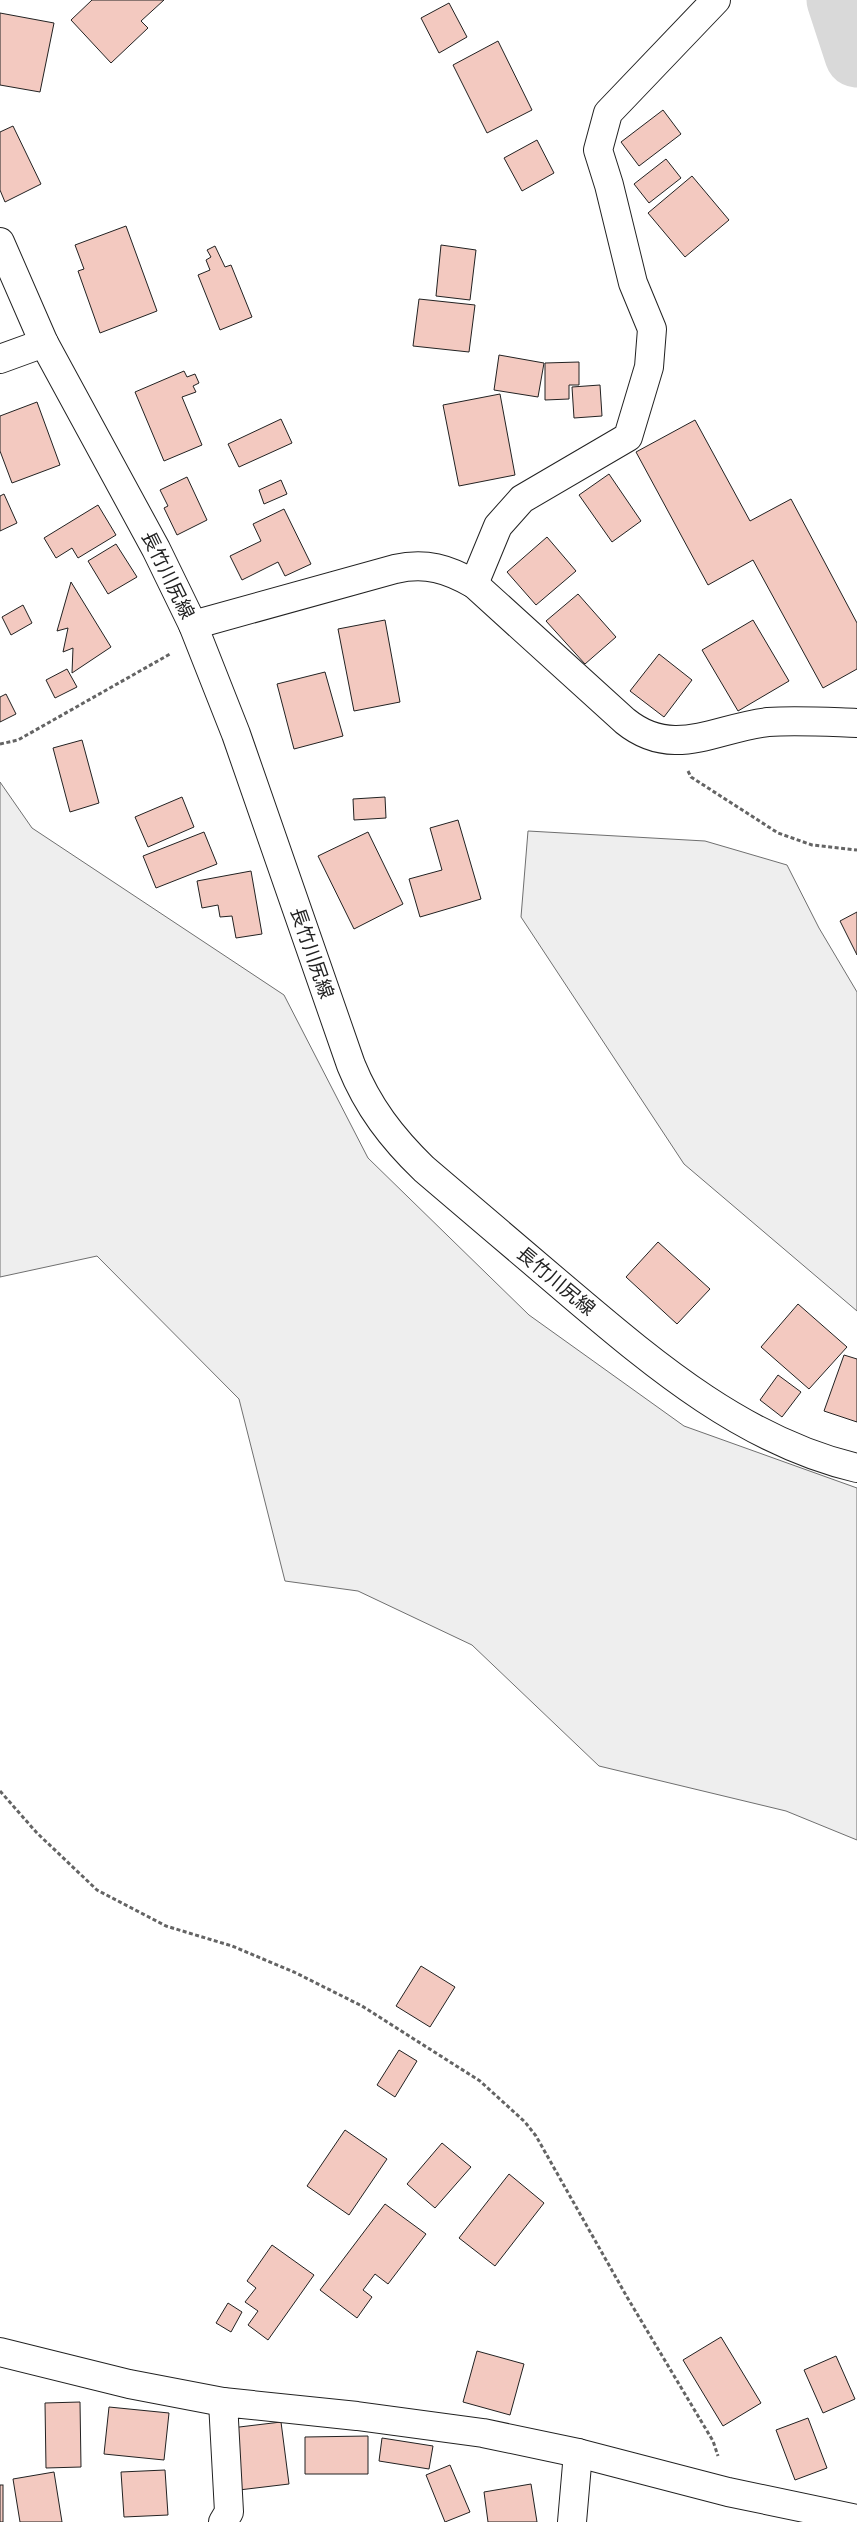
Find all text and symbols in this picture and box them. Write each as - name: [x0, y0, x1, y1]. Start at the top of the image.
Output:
- street label: 長竹川尻線: [137, 527, 199, 623]
- street label: 長竹川尻線: [286, 904, 338, 1002]
- street label: 長竹川尻線: [512, 1242, 600, 1320]

